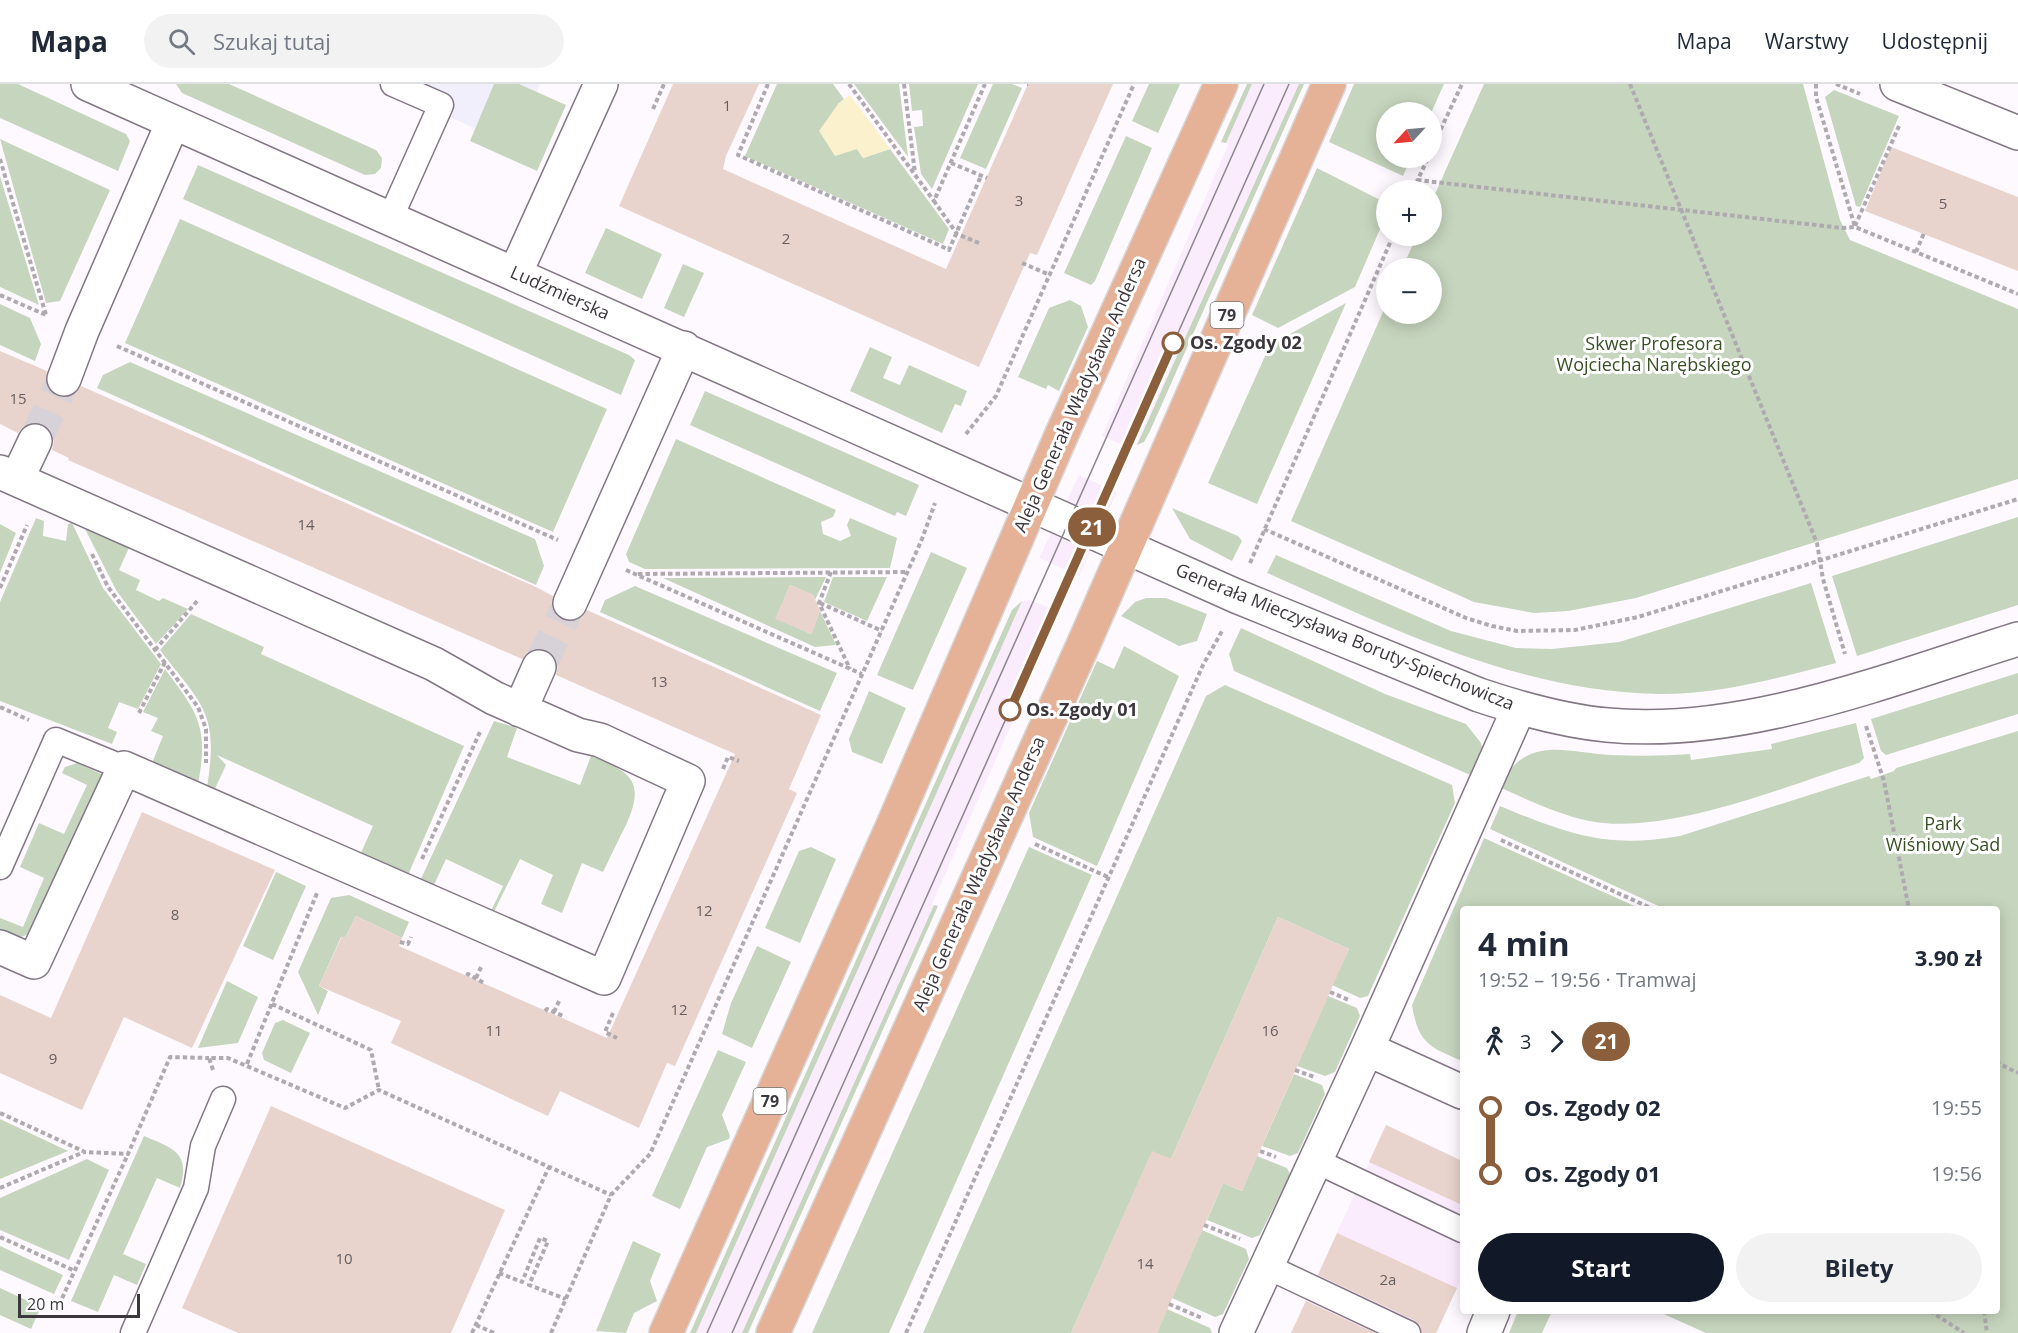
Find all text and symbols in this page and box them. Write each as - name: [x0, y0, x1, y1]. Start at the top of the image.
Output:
- search box: [144, 14, 564, 68]
- text: Mapa: [30, 22, 108, 60]
- icon: search: [165, 25, 198, 58]
- text: Szukaj tutaj: [213, 26, 331, 56]
- text: Mapa: [1677, 27, 1732, 55]
- text: Warstwy: [1765, 27, 1849, 55]
- text: Udostępnij: [1882, 27, 1988, 55]
- house number: 1: [723, 95, 731, 115]
- north arrow: [1376, 102, 1442, 168]
- map controls: [1376, 102, 1442, 324]
- button: +: [1376, 180, 1442, 246]
- house number: 3: [1015, 190, 1023, 210]
- house number: 5: [1939, 193, 1947, 213]
- house number: 2: [782, 228, 790, 248]
- street label: Aleja Generała Władysława Andersa: [1007, 253, 1151, 536]
- button: −: [1376, 258, 1442, 324]
- street label: Ludźmierska: [507, 259, 614, 325]
- road number: 79: [1210, 302, 1244, 328]
- place label: Os. Zgody 02: [1190, 330, 1302, 354]
- park label: Skwer Profesora Wojciecha Narębskiego: [1557, 331, 1751, 376]
- marker: Os. Zgody 02: [1162, 332, 1184, 354]
- house number: 15: [9, 388, 27, 408]
- line badge: 21: [1065, 508, 1119, 546]
- text: 21: [1080, 513, 1104, 541]
- house number: 14: [297, 514, 315, 534]
- street label: Generała Mieczysława Boruty-Spiechowicza: [1172, 557, 1518, 715]
- house number: 13: [650, 671, 668, 691]
- place label: Os. Zgody 01: [1026, 697, 1138, 721]
- marker: Os. Zgody 01: [999, 699, 1021, 721]
- street label: Aleja Generała Władysława Andersa: [906, 732, 1050, 1015]
- park label: Park Wiśniowy Sad: [1886, 811, 2000, 856]
- house number: 12: [695, 900, 713, 920]
- house number: 8: [171, 904, 179, 924]
- text: 4 min: [1478, 921, 1570, 966]
- text: 3.90 zł: [1915, 942, 1982, 972]
- text: 19:52 – 19:56 · Tramwaj: [1478, 966, 1697, 993]
- house number: 12: [670, 999, 688, 1019]
- house number: 11: [485, 1020, 503, 1040]
- house number: 16: [1261, 1020, 1279, 1040]
- icon: walk: [1478, 1025, 1511, 1058]
- icon: forward: [1540, 1025, 1573, 1058]
- text: 21: [1594, 1027, 1618, 1055]
- text: 3: [1520, 1028, 1531, 1055]
- house number: 9: [49, 1048, 57, 1068]
- road number: 79: [754, 1088, 786, 1114]
- text: Os. Zgody 02: [1524, 1092, 1661, 1122]
- text: 19:55: [1931, 1094, 1982, 1121]
- text: Os. Zgody 01: [1524, 1158, 1661, 1188]
- text: 19:56: [1931, 1160, 1982, 1187]
- button: Start: [1478, 1233, 1724, 1302]
- button: Bilety: [1736, 1233, 1982, 1302]
- house number: 10: [335, 1248, 353, 1268]
- house number: 14: [1136, 1253, 1154, 1273]
- house number: 2a: [1380, 1269, 1396, 1289]
- scale bar: [18, 1291, 140, 1318]
- text: 20 m: [27, 1293, 64, 1315]

